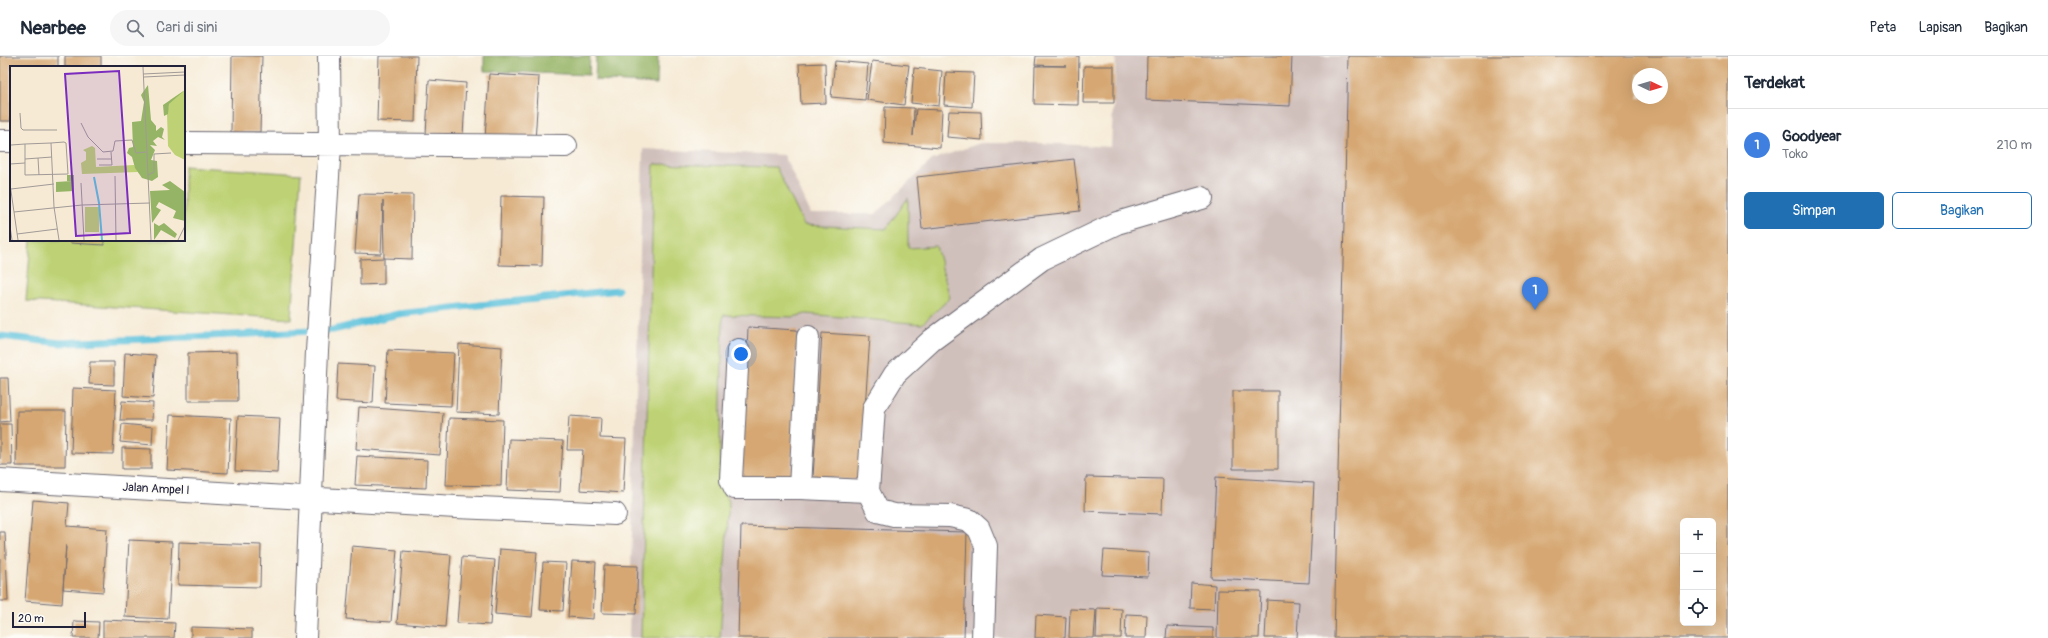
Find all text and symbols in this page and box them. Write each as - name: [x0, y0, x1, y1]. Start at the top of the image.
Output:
- search box: [110, 10, 390, 46]
- text: Nearbee: [20, 16, 86, 40]
- icon: search: [124, 17, 146, 39]
- text: Cari di sini: [156, 18, 217, 37]
- text: Peta: [1870, 19, 1896, 36]
- text: Lapisan: [1918, 19, 1962, 36]
- text: Bagikan: [1984, 19, 2028, 36]
- inset map: [10, 66, 185, 241]
- north arrow: [1632, 68, 1668, 104]
- text: Terdekat: [1744, 72, 1805, 93]
- text: Goodyear: [1782, 127, 1841, 146]
- text: 1: [1754, 137, 1760, 153]
- text: 210 m: [1996, 137, 2032, 153]
- text: Toko: [1782, 146, 1808, 162]
- button: Simpan: [1744, 192, 1884, 229]
- button: Bagikan: [1892, 192, 2032, 229]
- pin: 1: [1522, 277, 1548, 310]
- your location: [731, 344, 751, 364]
- street label: Jalan Ampel I: [122, 480, 190, 498]
- map controls: [1680, 518, 1716, 626]
- button: +: [1680, 518, 1716, 554]
- button: −: [1680, 554, 1716, 590]
- button: locate: [1680, 590, 1716, 626]
- scale bar: [12, 610, 86, 629]
- text: 20 m: [18, 612, 44, 625]

